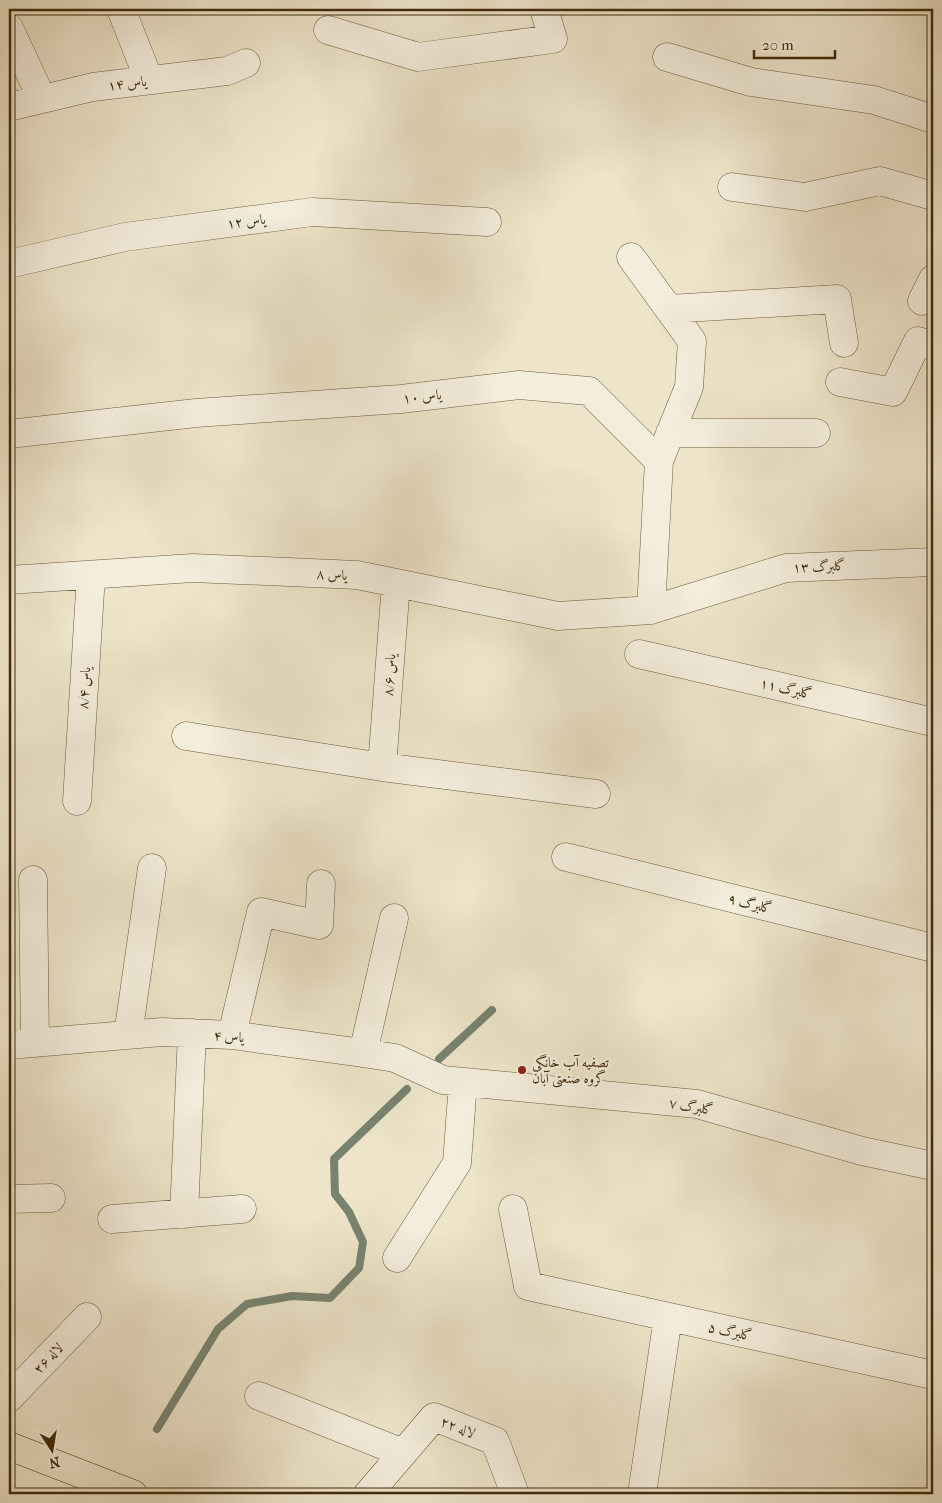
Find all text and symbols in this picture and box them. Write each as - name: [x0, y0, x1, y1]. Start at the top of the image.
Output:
- scale bar: [754, 28, 836, 60]
- text: 20 m: [762, 36, 794, 54]
- street label: یاس ۱۴: [107, 73, 149, 94]
- street label: یاس ۱۲: [226, 211, 268, 232]
- street label: یاس ۱۰: [402, 386, 444, 407]
- street label: گلبرگ ۱۳: [792, 557, 846, 576]
- street label: یاس ۸: [316, 565, 349, 584]
- street label: یاس ۸/۶: [380, 652, 400, 697]
- street label: یاس ۸/۴: [75, 665, 95, 710]
- street label: گلبرگ ۱۱: [758, 674, 814, 703]
- street label: گلبرگ ۹: [726, 890, 774, 917]
- street label: یاس ۴: [213, 1027, 246, 1046]
- place label: تصفیه آب خانگی گروه صنعتی آبان: [532, 1054, 609, 1088]
- marker: تصفیه آب خانگی گروه صنعتی آبان: [516, 1064, 528, 1076]
- street label: گلبرگ ۷: [667, 1094, 714, 1119]
- street label: گلبرگ ۵: [706, 1319, 753, 1344]
- street label: لاله ۲۶: [30, 1339, 67, 1377]
- street label: لاله ۲۲: [438, 1413, 478, 1442]
- north arrow: [28, 1426, 78, 1476]
- text: N: [47, 1453, 62, 1472]

